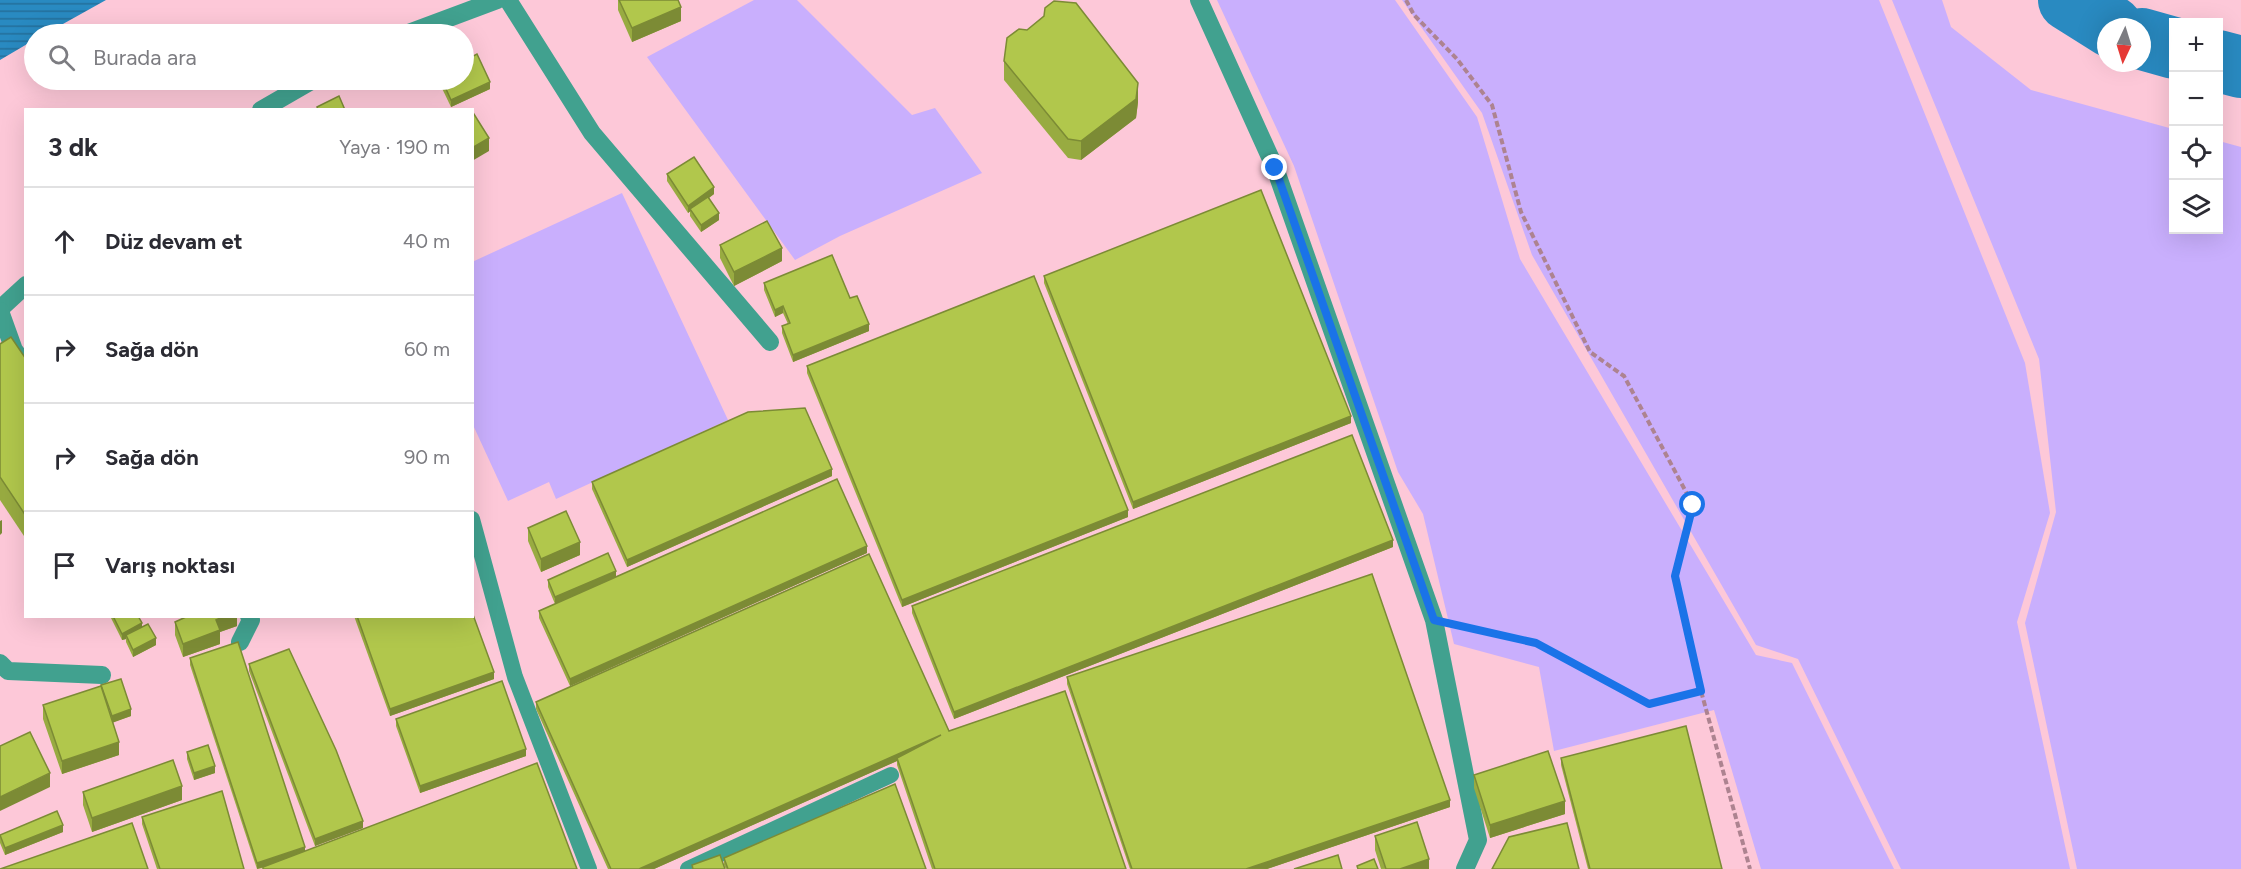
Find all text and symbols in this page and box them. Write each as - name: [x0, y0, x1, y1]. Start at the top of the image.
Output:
- north arrow: [2097, 18, 2151, 72]
- map controls: [2169, 18, 2223, 234]
- button: +: [2169, 18, 2223, 72]
- search box: [24, 24, 474, 90]
- icon: search: [45, 41, 78, 74]
- text: Burada ara: [93, 44, 197, 71]
- button: −: [2169, 72, 2223, 126]
- button: locate: [2169, 126, 2223, 180]
- text: 3 dk: [48, 131, 98, 163]
- text: Yaya · 190 m: [339, 135, 450, 159]
- route end: [1261, 154, 1287, 180]
- button: layers: [2169, 180, 2223, 234]
- icon: ahead: [48, 225, 81, 258]
- text: Düz devam et: [105, 228, 242, 255]
- text: 40 m: [403, 229, 450, 253]
- icon: right: [48, 333, 81, 366]
- text: Sağa dön: [105, 336, 199, 363]
- text: 60 m: [404, 337, 450, 361]
- icon: right: [48, 441, 81, 474]
- text: Sağa dön: [105, 444, 199, 471]
- text: 90 m: [404, 445, 450, 469]
- route start: [1679, 491, 1705, 517]
- icon: arrive: [48, 549, 81, 582]
- text: Varış noktası: [105, 552, 235, 579]

